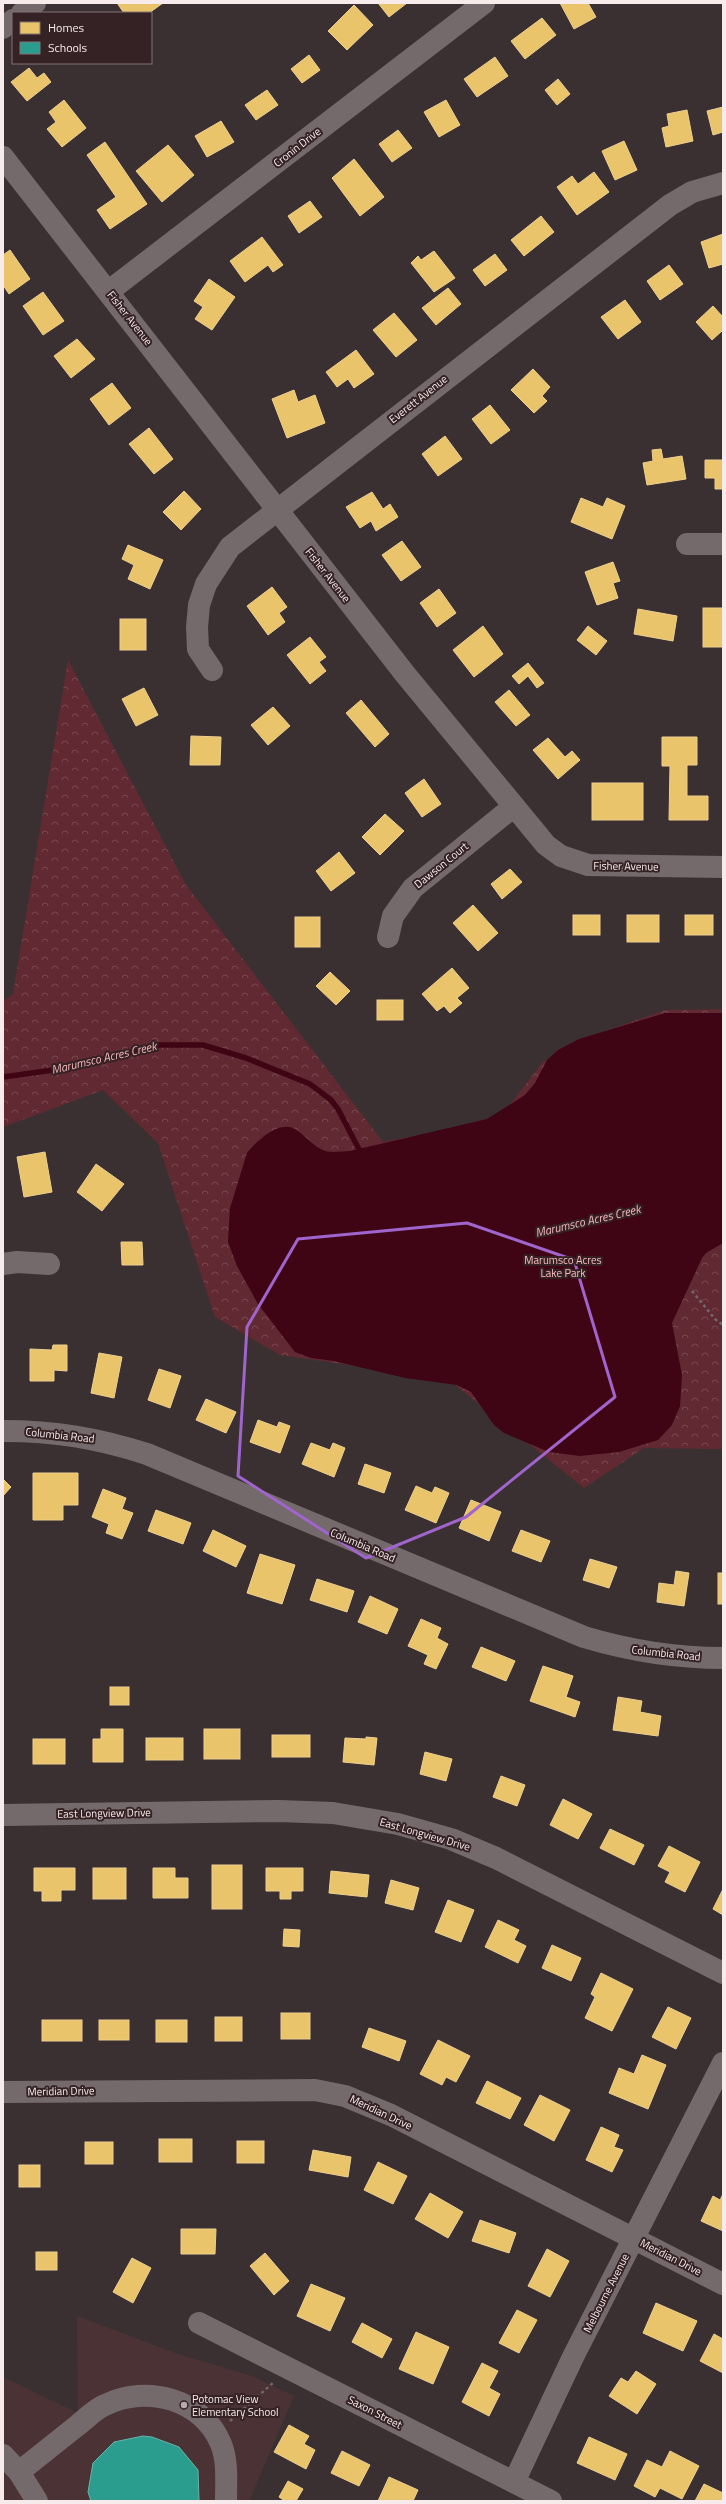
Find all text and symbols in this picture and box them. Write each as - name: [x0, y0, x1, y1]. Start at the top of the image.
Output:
- legend: [12, 12, 152, 64]
- text: Homes: [48, 18, 84, 37]
- text: Schools: [48, 38, 88, 57]
- street label: Cronin Drive: [270, 123, 324, 171]
- street label: Fisher Avenue: [104, 287, 157, 349]
- street label: Everett Avenue: [385, 371, 451, 427]
- street label: Fisher Avenue: [302, 544, 355, 606]
- street label: Dawson Court: [411, 838, 472, 892]
- street label: Fisher Avenue: [593, 857, 659, 875]
- water label: Marumsco Acres Creek: [49, 1036, 160, 1079]
- water label: Marumsco Acres Creek: [533, 1199, 644, 1242]
- park label: Marumsco Acres Lake Park: [524, 1252, 602, 1281]
- street label: Columbia Road: [25, 1423, 95, 1447]
- street label: Columbia Road: [328, 1524, 398, 1566]
- street label: Columbia Road: [631, 1641, 701, 1665]
- street label: East Longview Drive: [57, 1804, 151, 1822]
- street label: East Longview Drive: [378, 1813, 473, 1855]
- street label: Meridian Drive: [27, 2082, 95, 2100]
- street label: Meridian Drive: [347, 2091, 415, 2134]
- street label: Meridian Drive: [637, 2235, 705, 2280]
- street label: Melbourne Avenue: [579, 2250, 633, 2335]
- place label: Potomac View Elementary School: [192, 2391, 279, 2420]
- street label: Saxon Street: [345, 2392, 405, 2433]
- marker: Potomac View Elementary School: [179, 2400, 189, 2410]

